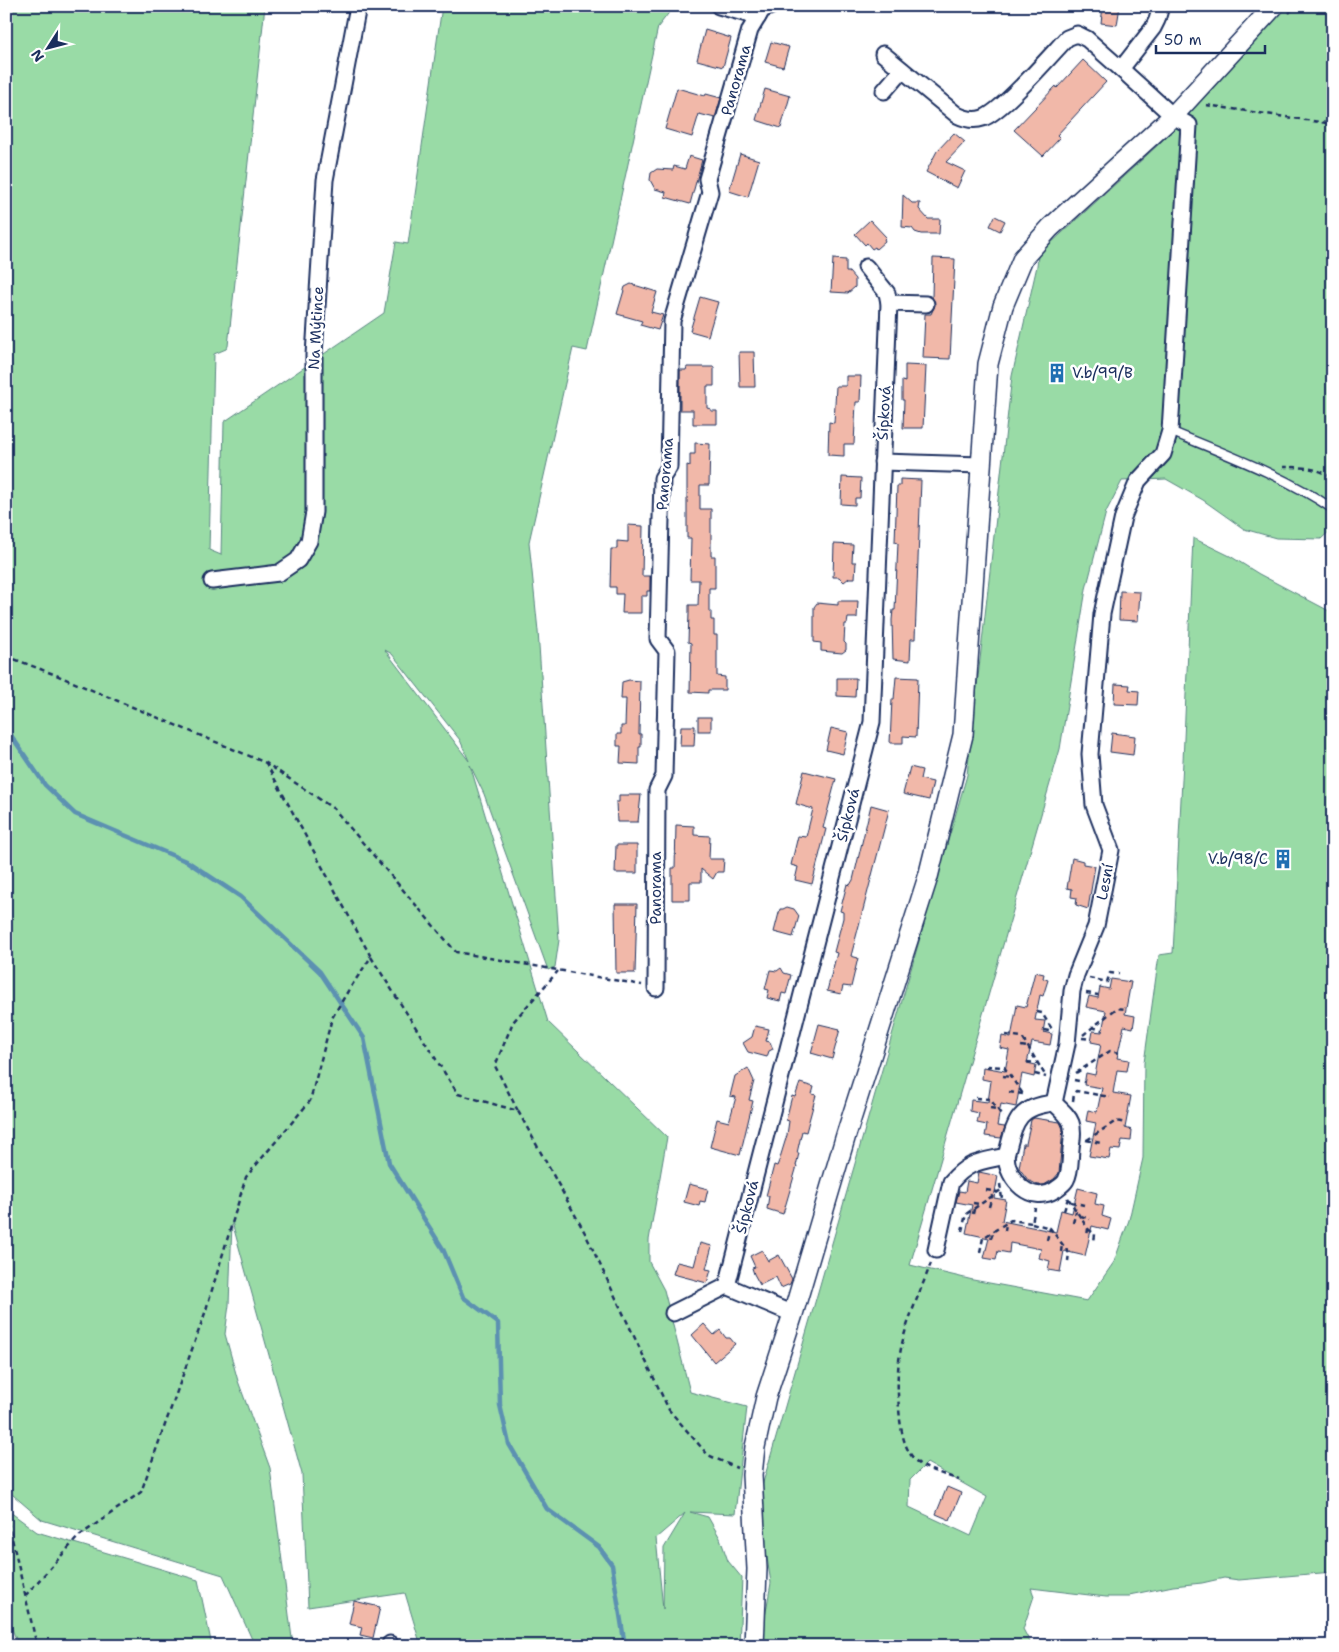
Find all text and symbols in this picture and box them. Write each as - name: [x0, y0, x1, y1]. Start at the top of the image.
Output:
- north arrow: [22, 22, 72, 72]
- scale bar: [1156, 22, 1265, 54]
- text: 50 m: [1164, 30, 1202, 50]
- street label: Panorama: [716, 42, 756, 118]
- text: N: [27, 46, 48, 65]
- street label: Na Mýtince: [304, 286, 328, 370]
- building icon: V.b/99/B: [1046, 362, 1068, 384]
- place label: V.b/99/B: [1072, 363, 1133, 383]
- street label: Šípková: [872, 384, 895, 441]
- street label: Panorama: [652, 436, 678, 511]
- street label: Šípková: [831, 785, 864, 844]
- building icon: V.b/98/C: [1272, 848, 1294, 870]
- place label: V.b/98/C: [1208, 849, 1268, 869]
- street label: Panorama: [646, 851, 666, 924]
- street label: Lesní: [1092, 861, 1118, 902]
- street label: Šípková: [730, 1177, 763, 1236]

